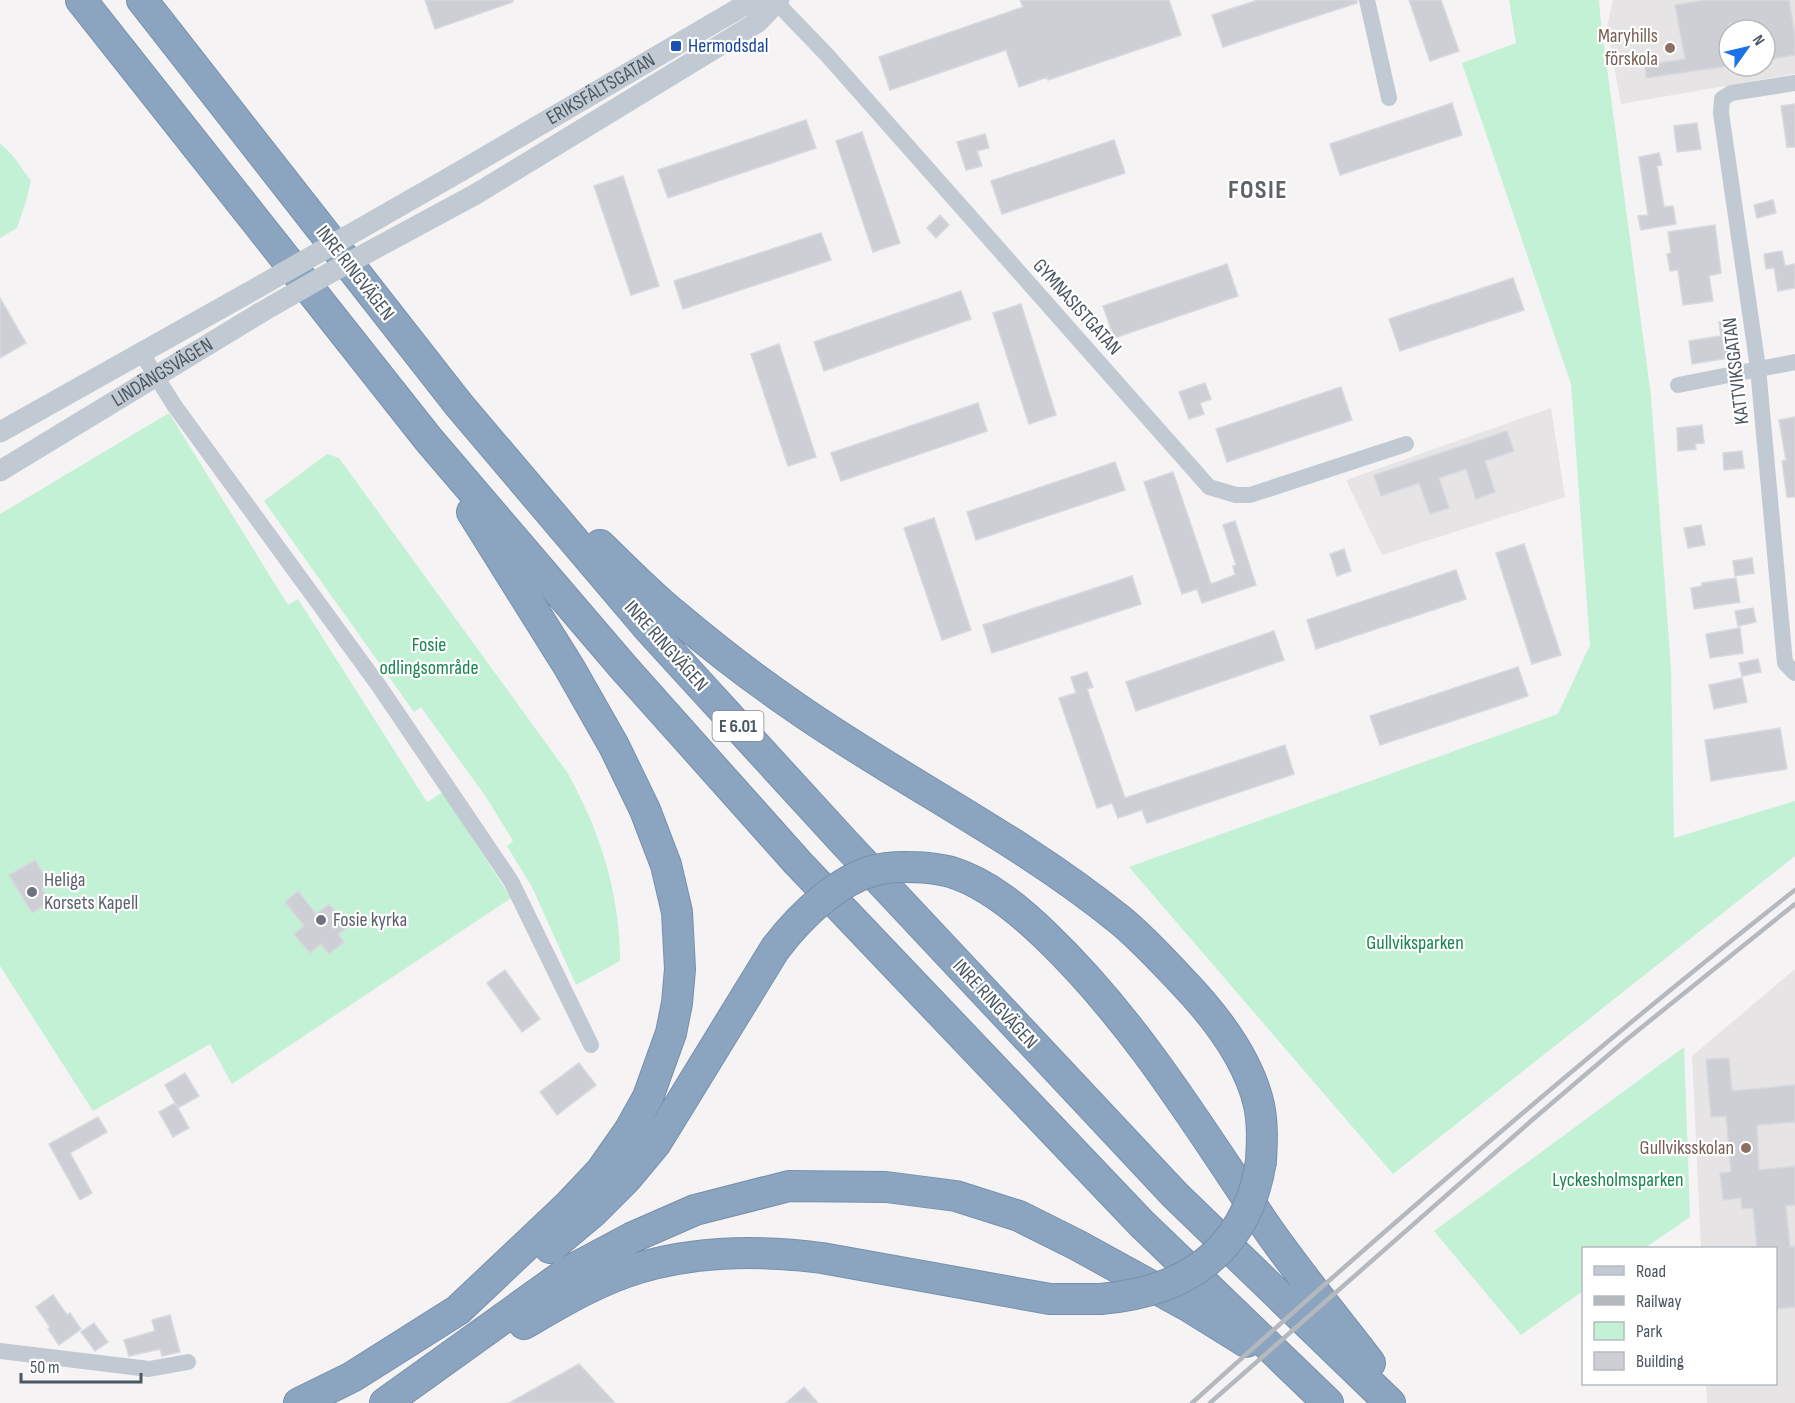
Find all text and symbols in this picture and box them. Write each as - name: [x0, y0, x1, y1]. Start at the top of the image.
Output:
- north arrow: [1717, 18, 1777, 78]
- place label: Maryhills förskola: [1598, 24, 1658, 71]
- text: N: [1748, 32, 1768, 49]
- place label: Hermodsdal: [688, 34, 768, 58]
- marker: Hermodsdal: [669, 39, 683, 53]
- marker: Maryhills förskola: [1663, 41, 1677, 55]
- street label: ERIKSFÄLTSGATAN: [542, 48, 659, 130]
- district label: FOSIE: [1228, 175, 1288, 206]
- street label: INRE RINGVÄGEN: [311, 221, 399, 325]
- street label: GYMNASISTGATAN: [1027, 254, 1127, 360]
- street label: KATTVIKSGATAN: [1718, 316, 1754, 426]
- street label: LINDÄNGSVÄGEN: [107, 333, 217, 412]
- street label: INRE RINGVÄGEN: [619, 596, 713, 696]
- park label: Fosie odlingsområde: [380, 633, 478, 680]
- road number: E 6.01: [712, 711, 764, 741]
- place label: Heliga Korsets Kapell: [44, 868, 138, 915]
- marker: Heliga Korsets Kapell: [25, 885, 39, 899]
- place label: Fosie kyrka: [333, 908, 407, 932]
- marker: Fosie kyrka: [314, 913, 328, 927]
- park label: Gullviksparken: [1366, 931, 1464, 955]
- street label: INRE RINGVÄGEN: [948, 954, 1042, 1054]
- place label: Gullviksskolan: [1640, 1136, 1734, 1160]
- marker: Gullviksskolan: [1739, 1141, 1753, 1155]
- park label: Lyckesholmsparken: [1552, 1168, 1684, 1192]
- legend: [1582, 1247, 1777, 1385]
- text: Road: [1636, 1261, 1666, 1282]
- text: Railway: [1636, 1291, 1681, 1312]
- text: Park: [1636, 1321, 1662, 1342]
- scale bar: [21, 1346, 141, 1384]
- text: Building: [1636, 1351, 1684, 1372]
- text: 50 m: [30, 1357, 60, 1378]

